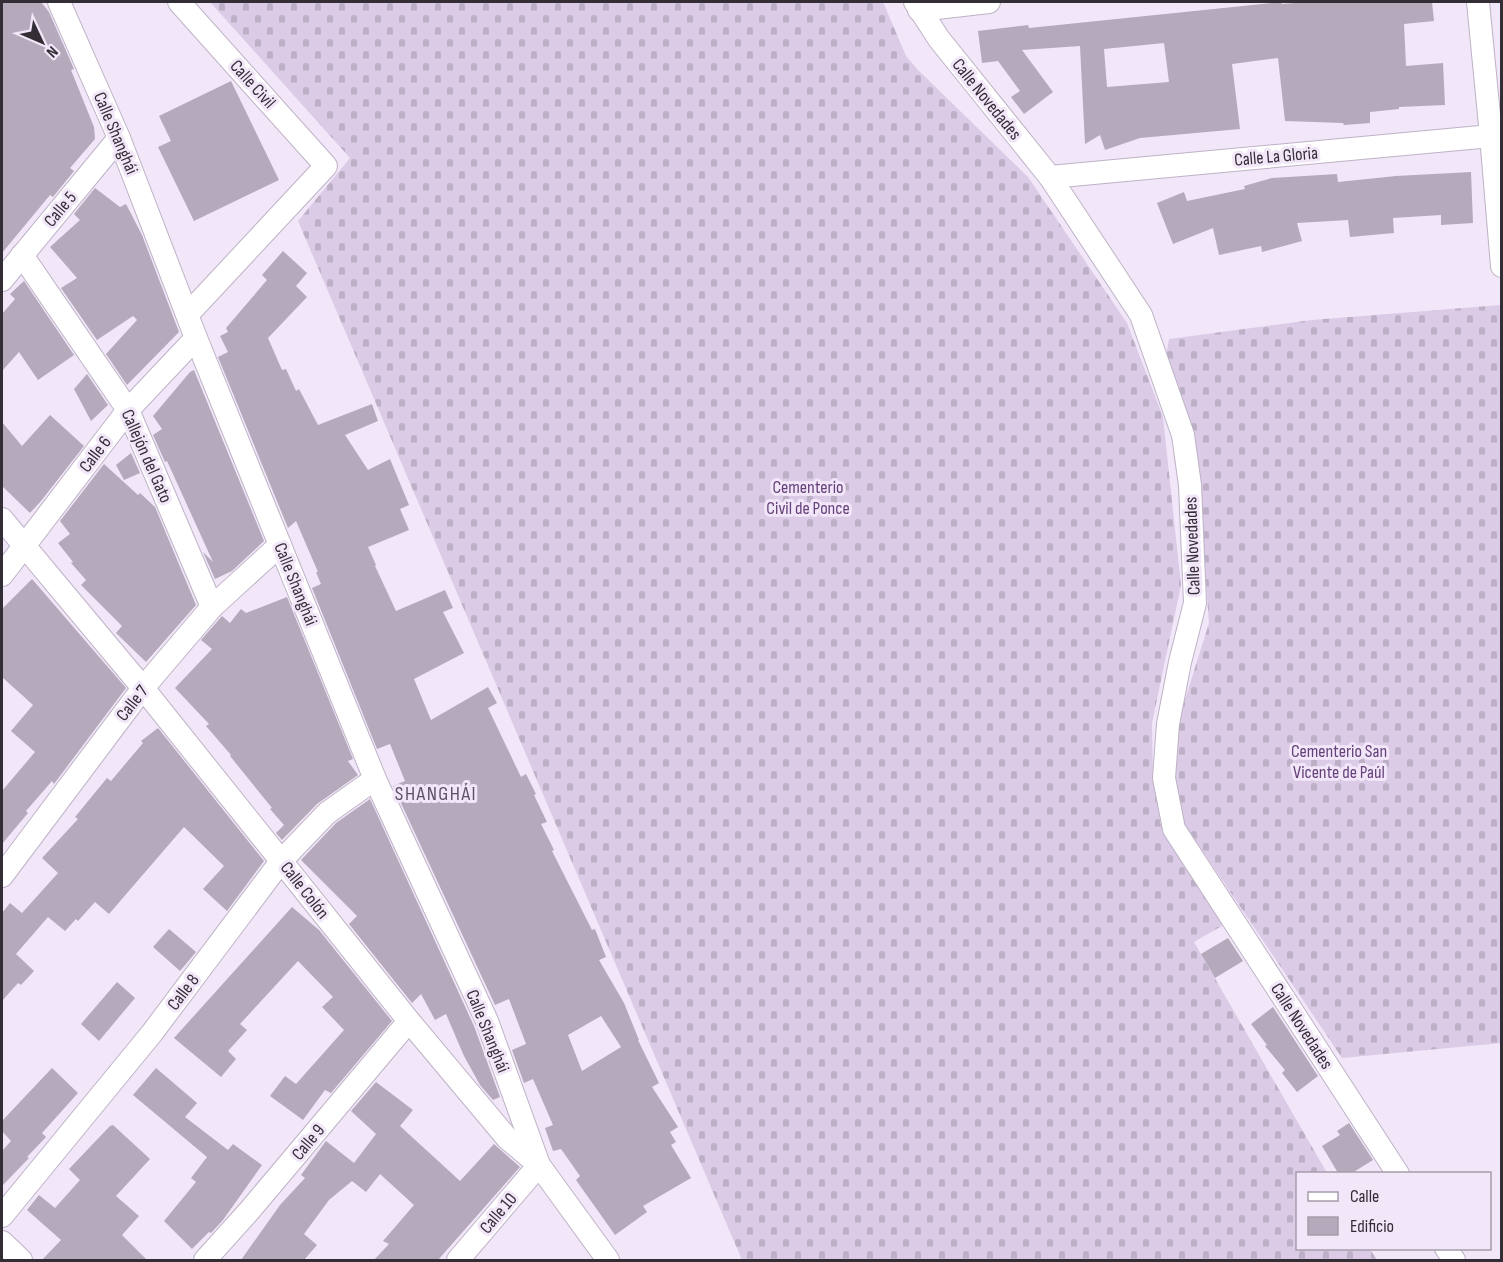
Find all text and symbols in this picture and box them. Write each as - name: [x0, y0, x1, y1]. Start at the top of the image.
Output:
- north arrow: [12, 12, 72, 72]
- text: N: [42, 42, 62, 61]
- street label: Calle Novedades: [948, 54, 1026, 144]
- street label: Calle Civil: [225, 56, 280, 113]
- street label: Calle Shanghái: [89, 89, 142, 178]
- street label: Calle La Gloria: [1233, 142, 1319, 171]
- street label: Calle 5: [40, 187, 81, 231]
- street label: Callejón del Gato: [117, 406, 177, 506]
- street label: Calle 6: [75, 432, 116, 477]
- park label: Cementerio Civil de Ponce: [766, 477, 850, 519]
- street label: Calle Novedades: [1180, 496, 1205, 595]
- street label: Calle Shanghái: [269, 540, 322, 629]
- street label: Calle 7: [112, 681, 153, 725]
- park label: Cementerio San Vicente de Paúl: [1291, 741, 1387, 783]
- district label: SHANGHÁI: [395, 782, 477, 806]
- street label: Calle Colón: [276, 858, 333, 923]
- street label: Calle 8: [163, 970, 204, 1015]
- street label: Calle Novedades: [1266, 979, 1337, 1073]
- street label: Calle Shanghái: [461, 987, 514, 1076]
- street label: Calle 9: [287, 1120, 329, 1164]
- legend: [1296, 1172, 1491, 1250]
- text: Calle: [1350, 1186, 1379, 1207]
- street label: Calle 10: [475, 1189, 521, 1238]
- text: Edificio: [1350, 1216, 1394, 1237]

